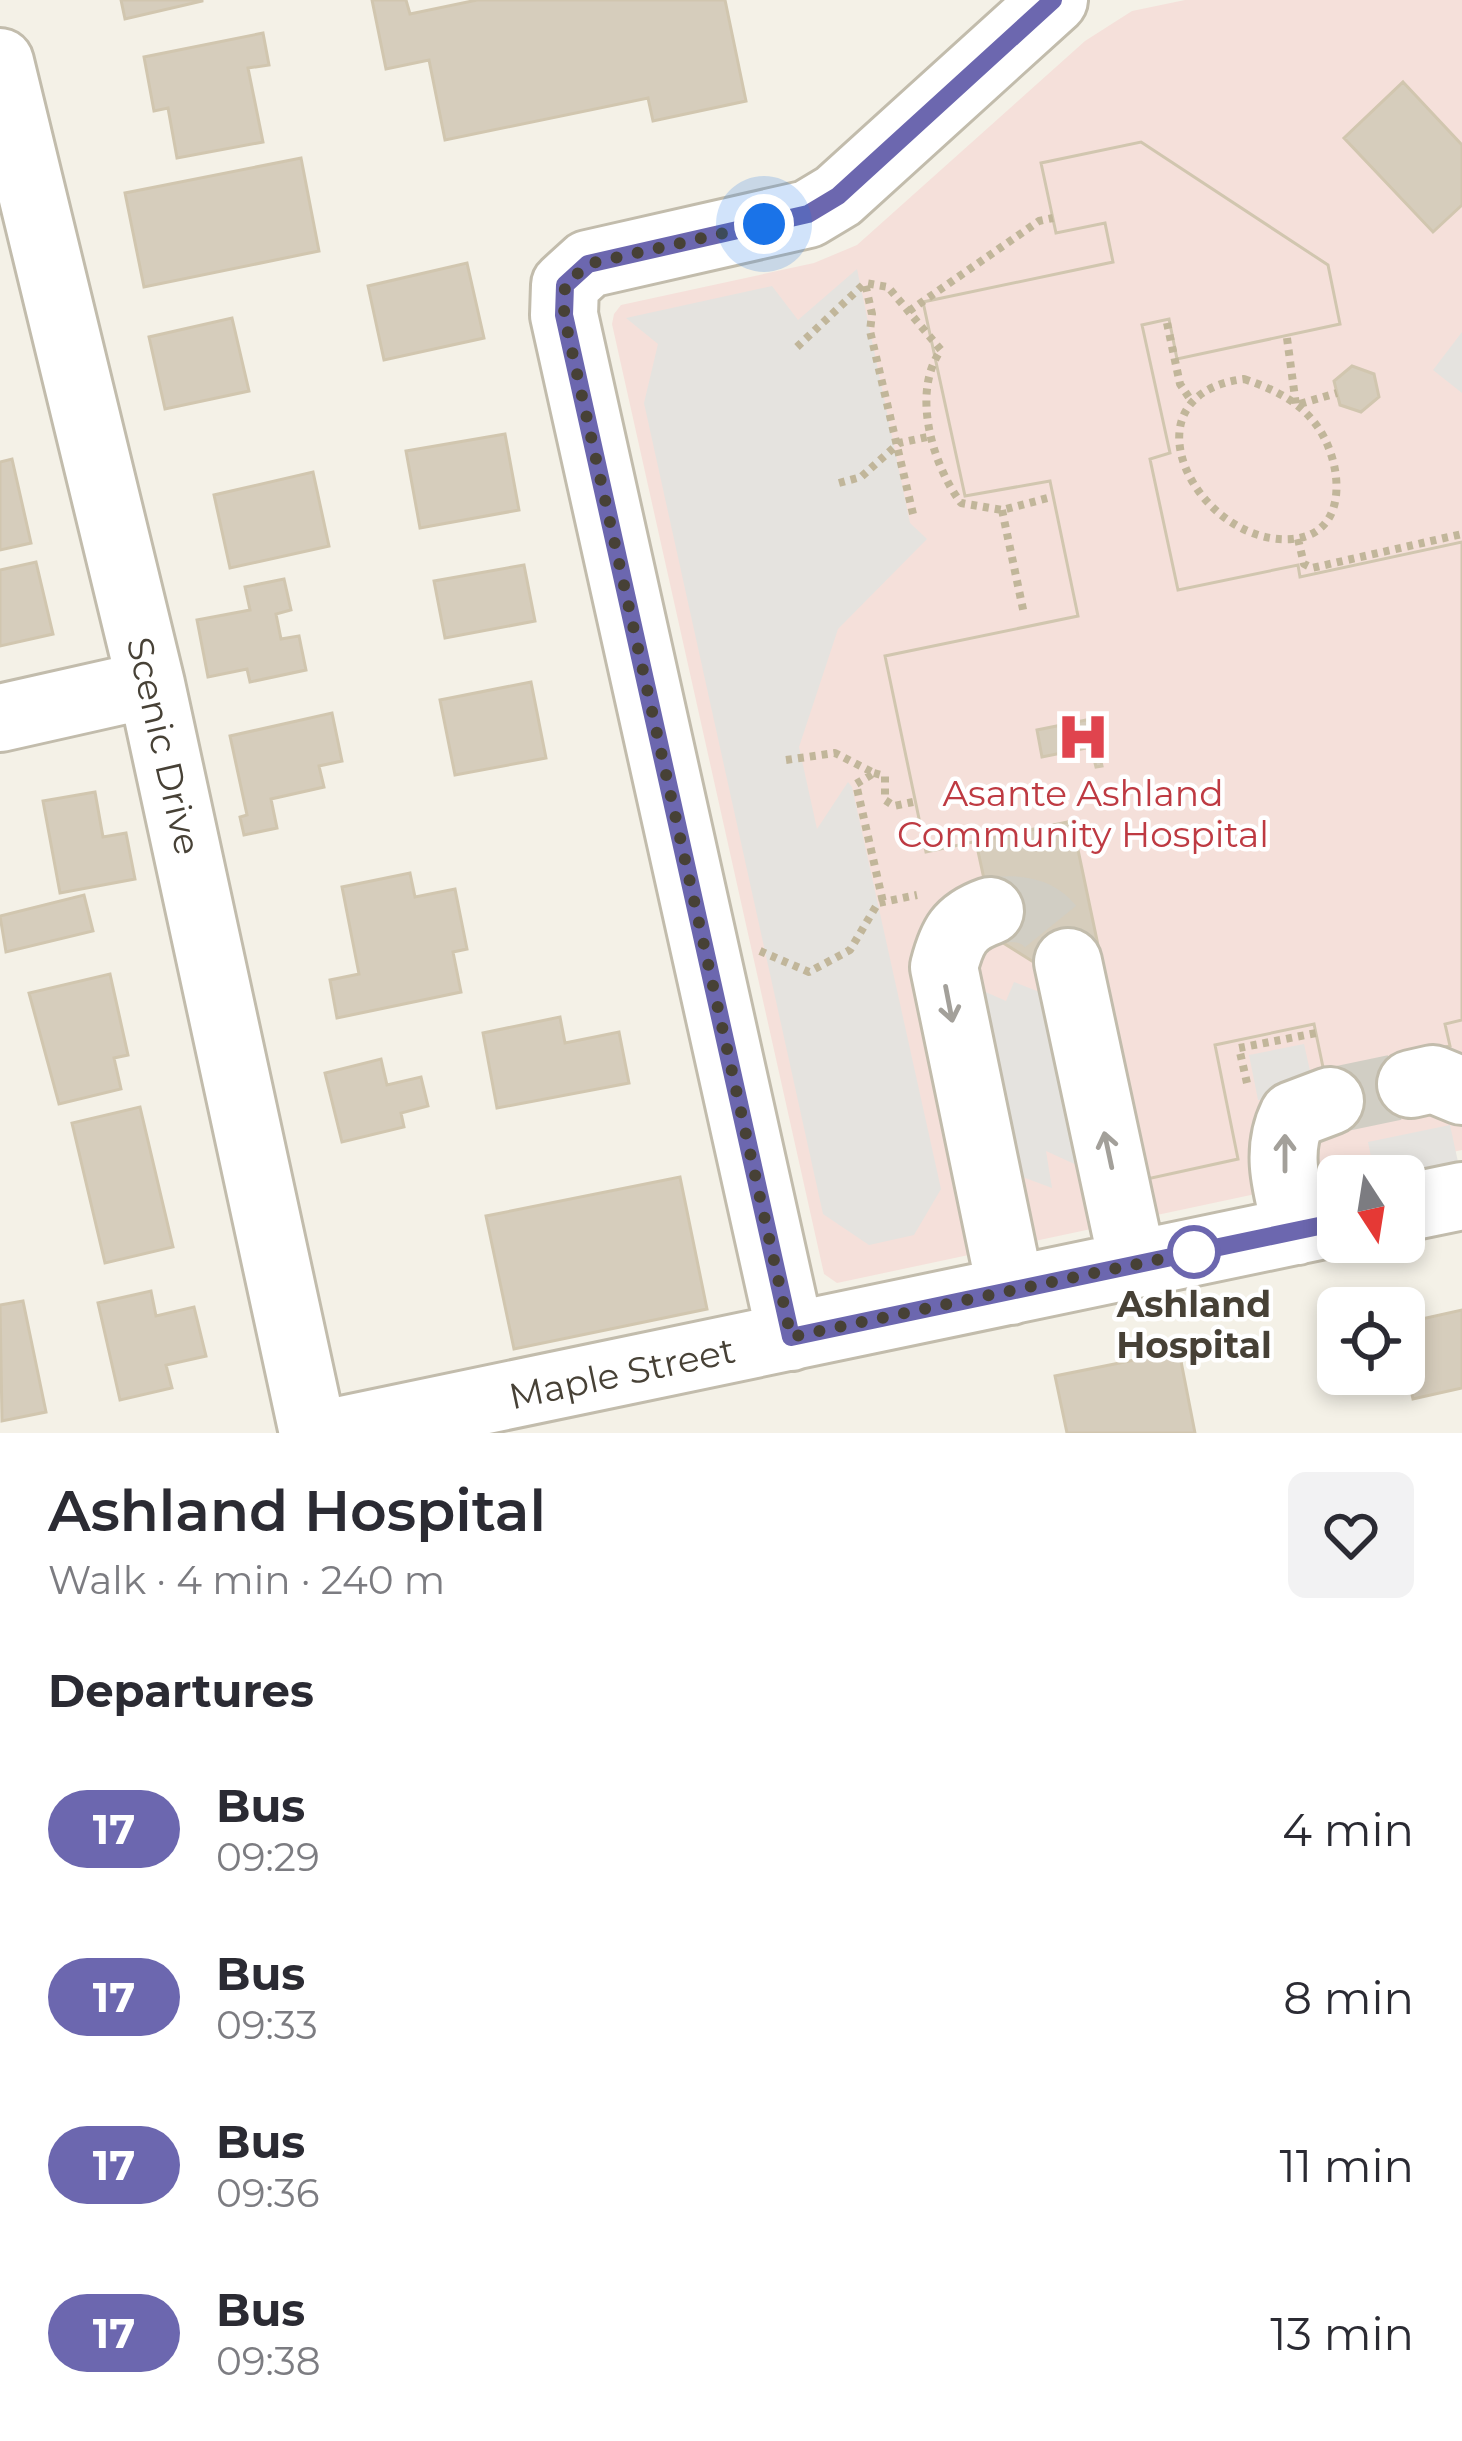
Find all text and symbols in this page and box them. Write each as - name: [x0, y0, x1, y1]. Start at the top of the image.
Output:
- your location: [734, 194, 794, 254]
- street label: Scenic Drive: [118, 633, 210, 859]
- hospital icon: Asante Ashland Community Hospital: [1054, 708, 1112, 766]
- place label: Asante Ashland Community Hospital: [897, 771, 1269, 856]
- one-way arrow: [939, 984, 961, 1023]
- one-way arrow: [1096, 1132, 1119, 1170]
- one-way arrow: [1273, 1134, 1296, 1173]
- north arrow: [1317, 1155, 1425, 1263]
- map controls: [1317, 1155, 1425, 1395]
- marker: Ashland Hospital: [1169, 1227, 1219, 1277]
- place label: Ashland Hospital: [1116, 1282, 1272, 1367]
- button: locate: [1317, 1287, 1425, 1395]
- street label: Maple Street: [505, 1328, 739, 1418]
- button: heart: [1288, 1472, 1414, 1598]
- text: Ashland Hospital: [48, 1476, 546, 1545]
- text: Walk · 4 min · 240 m: [48, 1556, 445, 1604]
- text: Departures: [48, 1663, 314, 1718]
- text: Bus: [216, 1778, 305, 1833]
- text: 4 min: [1282, 1802, 1414, 1857]
- text: 17: [93, 1803, 135, 1855]
- text: 09:29: [216, 1833, 320, 1881]
- text: Bus: [216, 1946, 305, 2001]
- text: 8 min: [1283, 1970, 1414, 2025]
- text: 17: [93, 1971, 135, 2023]
- text: 09:33: [216, 2001, 318, 2049]
- text: Bus: [216, 2114, 305, 2169]
- text: 11 min: [1279, 2138, 1414, 2193]
- text: 17: [93, 2139, 135, 2191]
- text: 09:36: [216, 2169, 320, 2217]
- text: Bus: [216, 2282, 305, 2337]
- text: 13 min: [1270, 2306, 1414, 2361]
- text: 17: [93, 2307, 135, 2359]
- text: 09:38: [216, 2337, 321, 2385]

